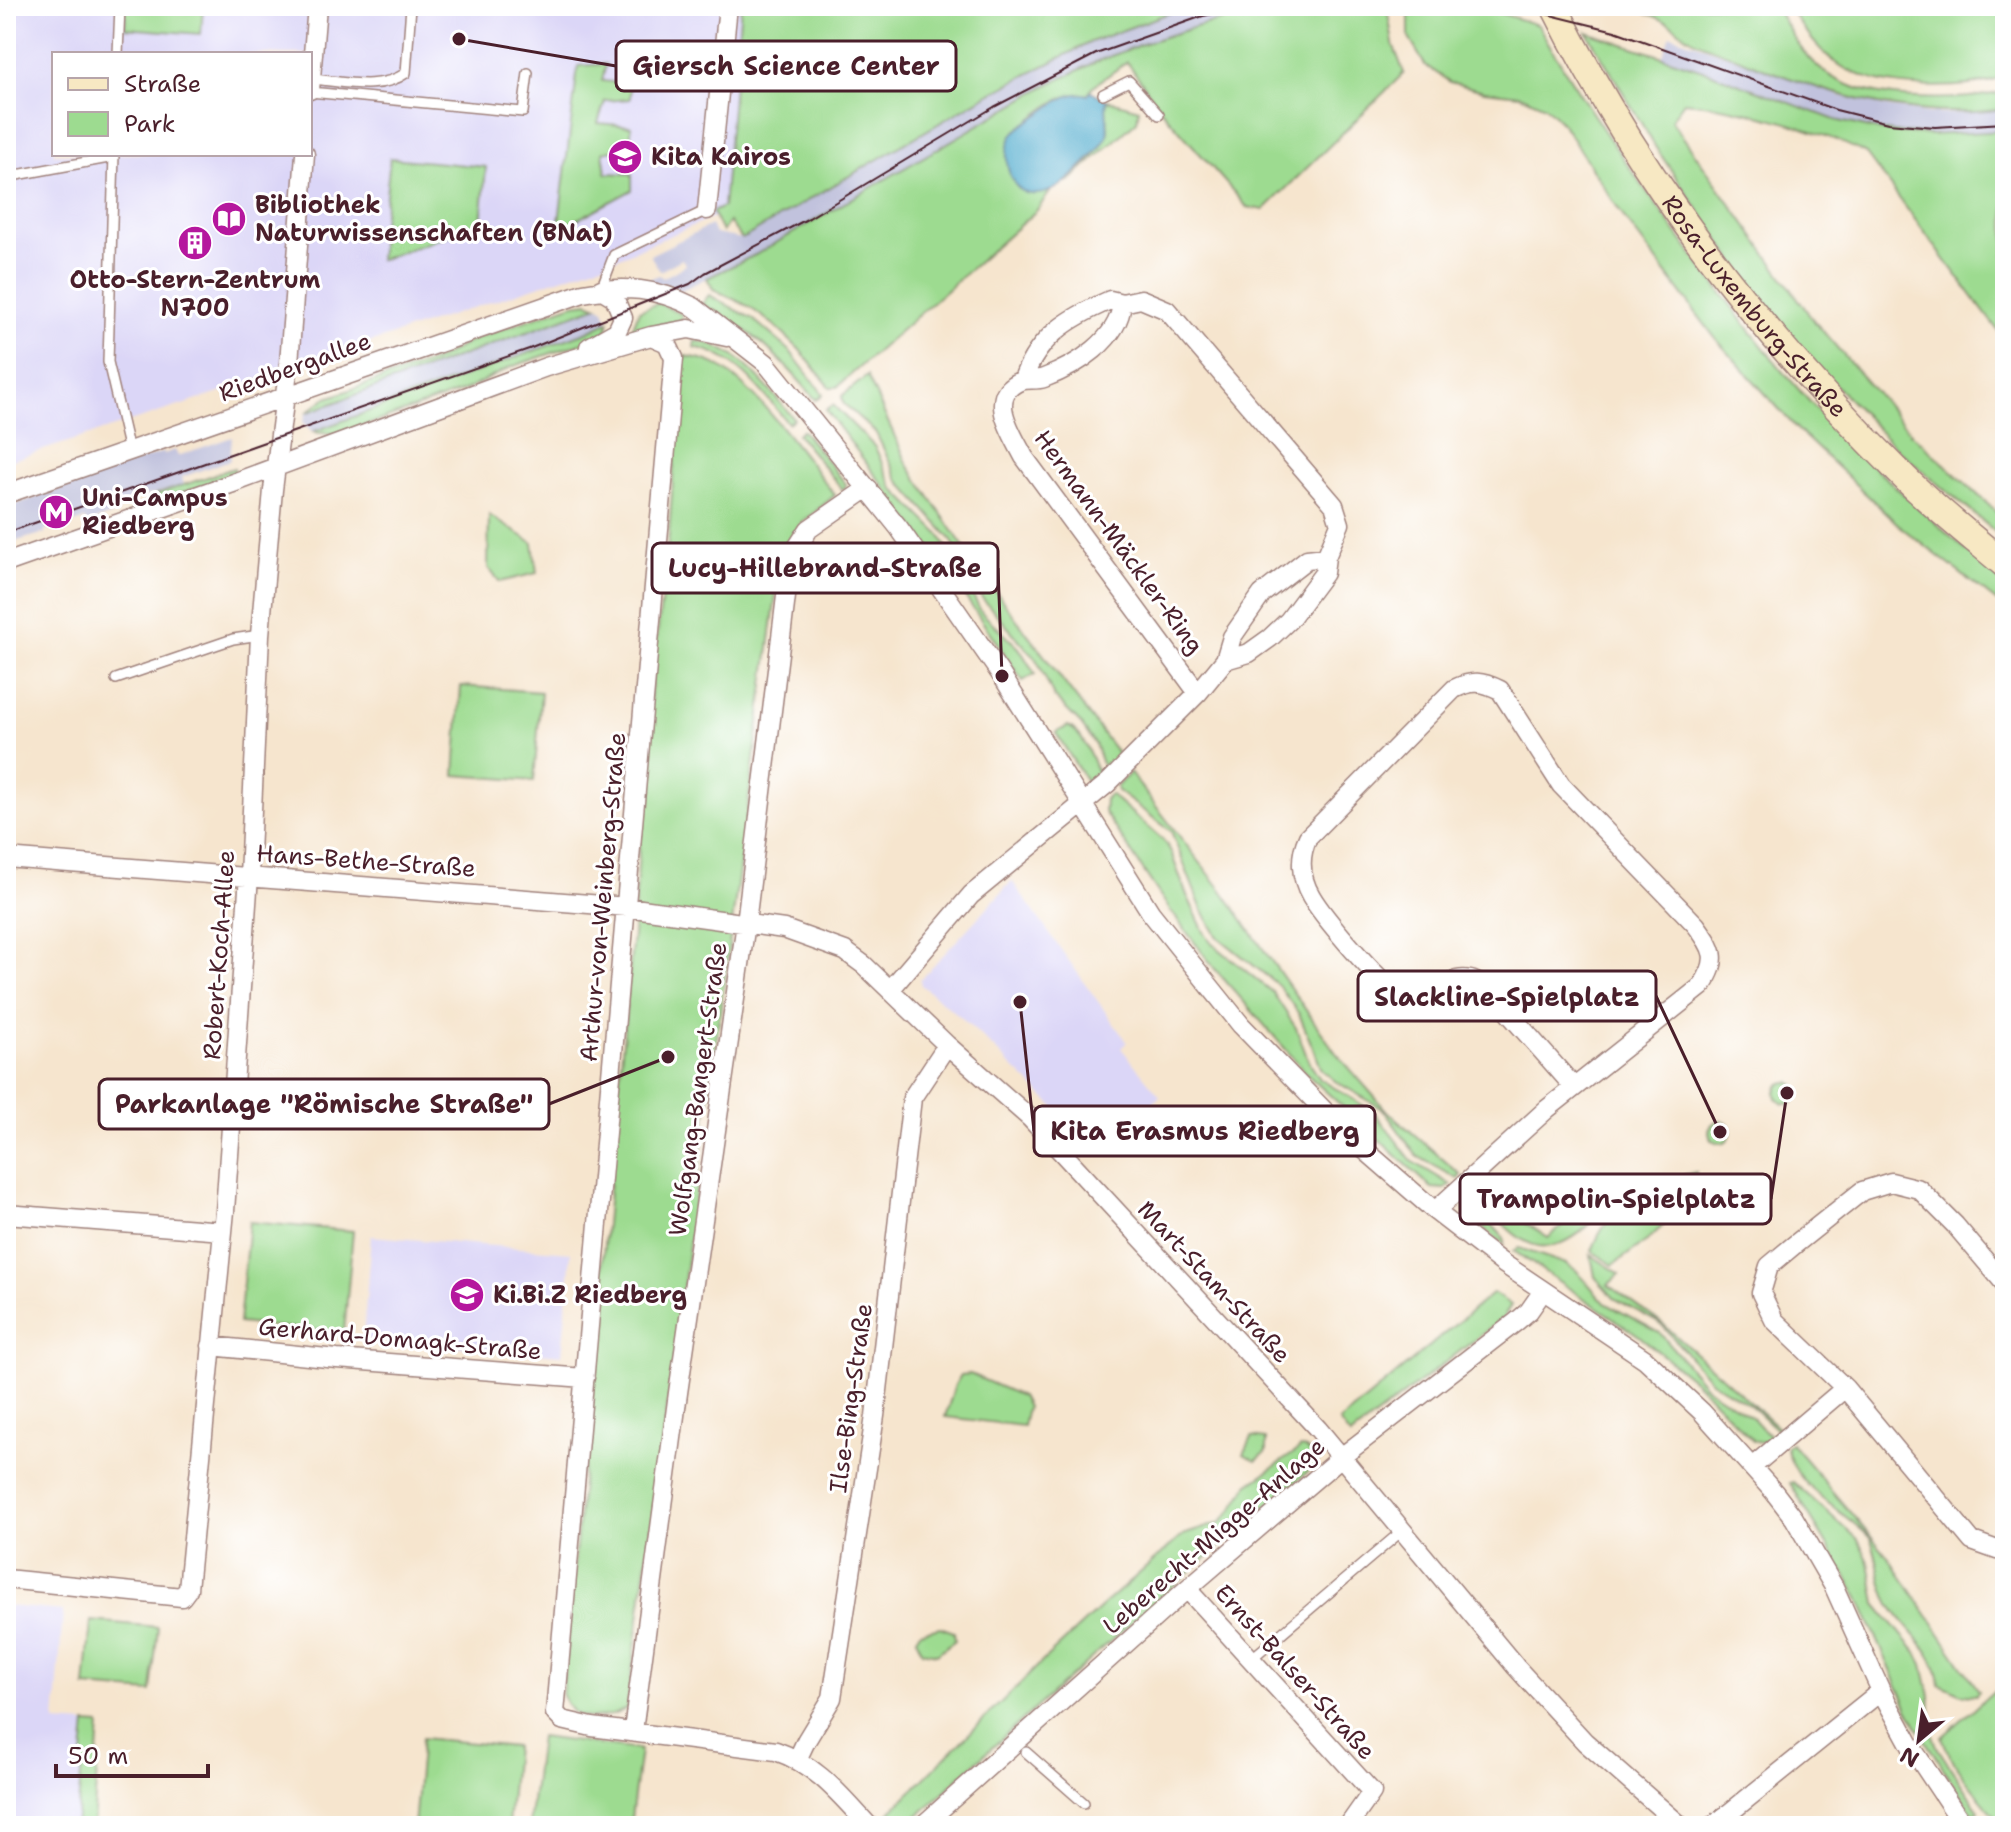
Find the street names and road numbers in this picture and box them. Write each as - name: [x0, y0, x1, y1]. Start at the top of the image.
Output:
- street label: Rosa-Luxemburg-Straße: [1654, 189, 1854, 424]
- street label: Riedbergallee: [215, 325, 375, 409]
- street label: Hermann-Mäckler-Ring: [1027, 424, 1211, 660]
- street label: Arthur-von-Weinberg-Straße: [573, 731, 633, 1063]
- street label: Hans-Bethe-Straße: [255, 837, 477, 885]
- street label: Robert-Koch-Allee: [196, 849, 242, 1061]
- street label: Wolfgang-Bangert-Straße: [662, 940, 734, 1238]
- street label: Mart-Stam-Straße: [1130, 1194, 1298, 1370]
- street label: Ilse-Bing-Straße: [822, 1301, 880, 1495]
- street label: Gerhard-Domagk-Straße: [257, 1311, 543, 1367]
- street label: Leberecht-Migge-Anlage: [1096, 1431, 1332, 1641]
- street label: Ernst-Balser-Straße: [1208, 1577, 1382, 1767]

